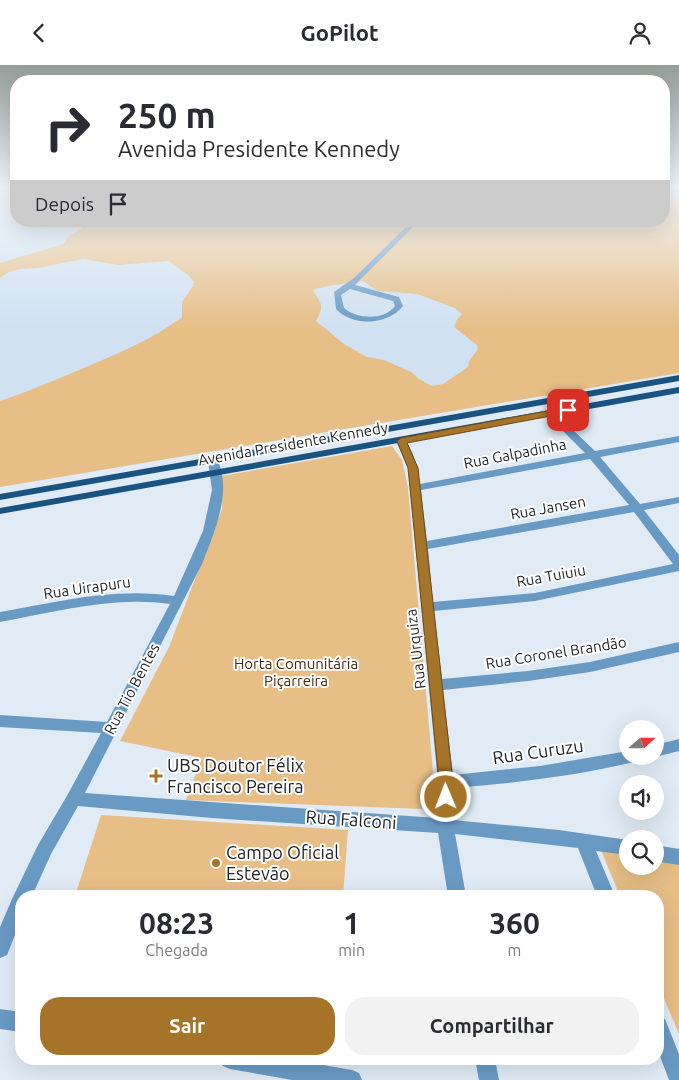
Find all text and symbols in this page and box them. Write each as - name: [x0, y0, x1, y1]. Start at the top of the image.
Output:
- icon: back: [25, 19, 53, 47]
- icon: person: [626, 19, 654, 47]
- text: GoPilot: [301, 20, 378, 45]
- icon: right: [35, 95, 100, 160]
- text: 250 m: [118, 95, 216, 135]
- text: Avenida Presidente Kennedy: [118, 136, 400, 161]
- icon: arrive: [104, 190, 132, 218]
- text: Depois: [35, 193, 94, 215]
- pin: [547, 389, 589, 431]
- icon: arrive: [554, 396, 582, 424]
- street label: Avenida Presidente Kennedy: [197, 418, 389, 469]
- street label: Rua Galpadinha: [462, 435, 568, 472]
- street label: Rua Jansen: [509, 493, 587, 522]
- street label: Rua Tuiuiu: [515, 561, 587, 590]
- street label: Rua Uirapuru: [42, 573, 132, 602]
- street label: Rua Urquiza: [402, 608, 429, 690]
- street label: Rua Coronel Brandão: [484, 633, 628, 672]
- street label: Rua Tio Bentes: [100, 640, 163, 737]
- park label: Horta Comunitária Piçarreira: [234, 655, 358, 689]
- north arrow: [619, 720, 664, 765]
- map controls: [619, 720, 664, 875]
- street label: Rua Curuzu: [491, 735, 585, 767]
- place label: UBS Doutor Félix Francisco Pereira: [167, 755, 304, 796]
- marker: UBS Doutor Félix Francisco Pereira: [149, 769, 163, 783]
- position arrow: [419, 770, 471, 822]
- button: sound: [619, 775, 664, 820]
- street label: Rua Falconi: [305, 806, 397, 832]
- button: search: [619, 830, 664, 875]
- place label: Campo Oficial Estevão: [226, 842, 339, 883]
- marker: Campo Oficial Estevão: [210, 857, 222, 869]
- text: 08:23: [139, 906, 214, 940]
- text: 1: [343, 906, 360, 940]
- text: 360: [489, 906, 540, 940]
- text: Chegada: [145, 941, 208, 959]
- text: min: [338, 941, 365, 959]
- text: m: [508, 941, 521, 959]
- button: Sair: [40, 997, 335, 1055]
- button: Compartilhar: [345, 997, 639, 1055]

